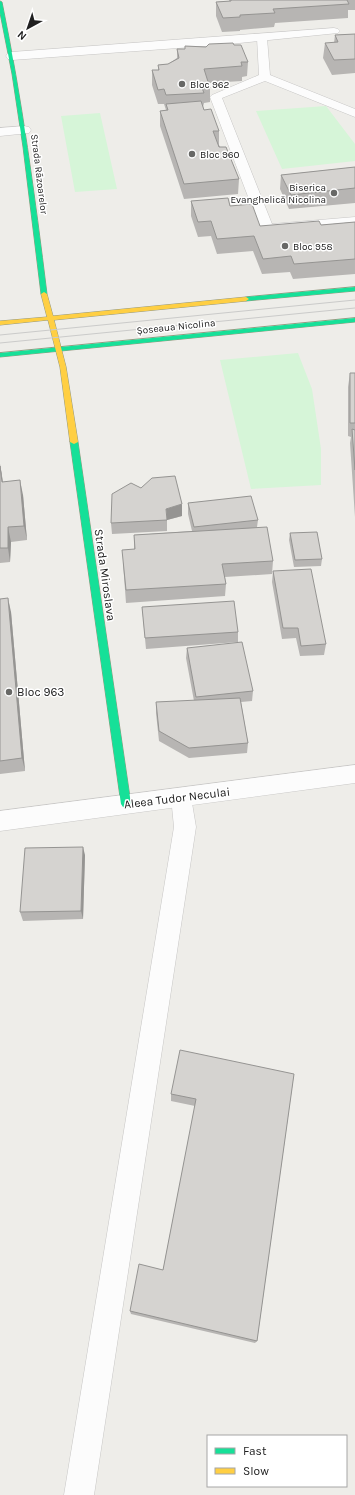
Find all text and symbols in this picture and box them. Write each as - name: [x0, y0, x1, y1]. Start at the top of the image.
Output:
- north arrow: [8, 8, 48, 48]
- text: N: [15, 28, 29, 43]
- marker: Bloc 962: [177, 79, 187, 89]
- place label: Bloc 962: [190, 79, 230, 91]
- street label: Strada Răzoarelor: [28, 133, 50, 215]
- marker: Bloc 960: [187, 149, 197, 159]
- place label: Bloc 960: [200, 149, 240, 161]
- place label: Biserica Evanghelică Nicolina: [230, 182, 326, 206]
- marker: Biserica Evanghelică Nicolina: [329, 188, 339, 198]
- marker: Bloc 958: [280, 241, 290, 251]
- place label: Bloc 958: [293, 241, 333, 253]
- street label: Șoseaua Nicolina: [136, 317, 216, 337]
- street label: Strada Miroslava: [92, 528, 118, 622]
- place label: Bloc 963: [17, 685, 64, 699]
- marker: Bloc 963: [4, 687, 14, 697]
- street label: Aleea Tudor Neculai: [123, 785, 231, 811]
- legend: [207, 1435, 347, 1487]
- text: Fast: [243, 1444, 267, 1458]
- text: Slow: [243, 1464, 269, 1478]

